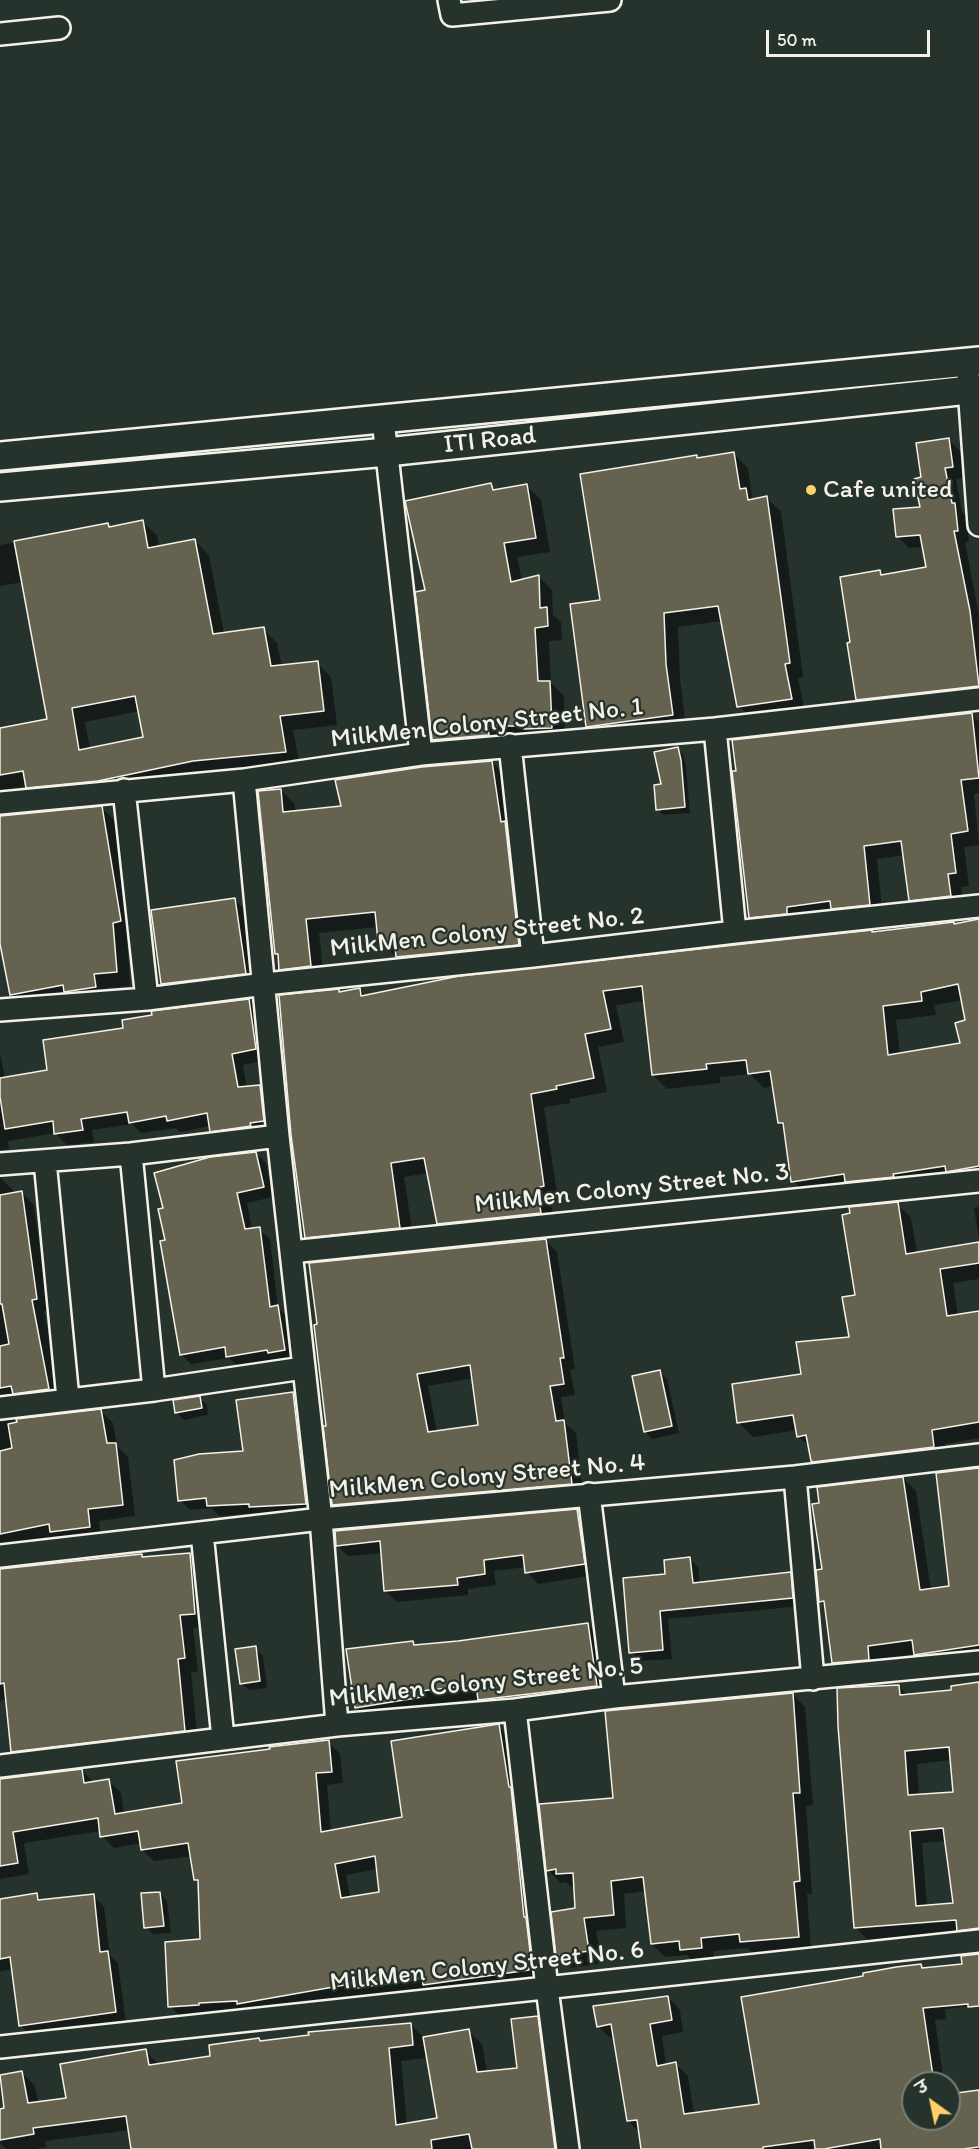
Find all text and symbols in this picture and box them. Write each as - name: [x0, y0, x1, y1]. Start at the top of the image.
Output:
- scale bar: [769, 18, 932, 56]
- text: 50 m: [777, 29, 817, 51]
- street label: ITI Road: [442, 421, 538, 461]
- place label: Cafe united: [823, 474, 953, 506]
- marker: Cafe united: [804, 483, 818, 497]
- street label: MilkMen Colony Street No. 1: [329, 692, 645, 756]
- street label: MilkMen Colony Street No. 2: [328, 901, 646, 965]
- street label: MilkMen Colony Street No. 3: [473, 1157, 791, 1221]
- street label: MilkMen Colony Street No. 4: [327, 1448, 647, 1506]
- street label: MilkMen Colony Street No. 5: [327, 1651, 645, 1715]
- street label: MilkMen Colony Street No. 6: [328, 1935, 646, 1999]
- north arrow: [901, 2071, 961, 2131]
- text: उ: [912, 2076, 932, 2098]

